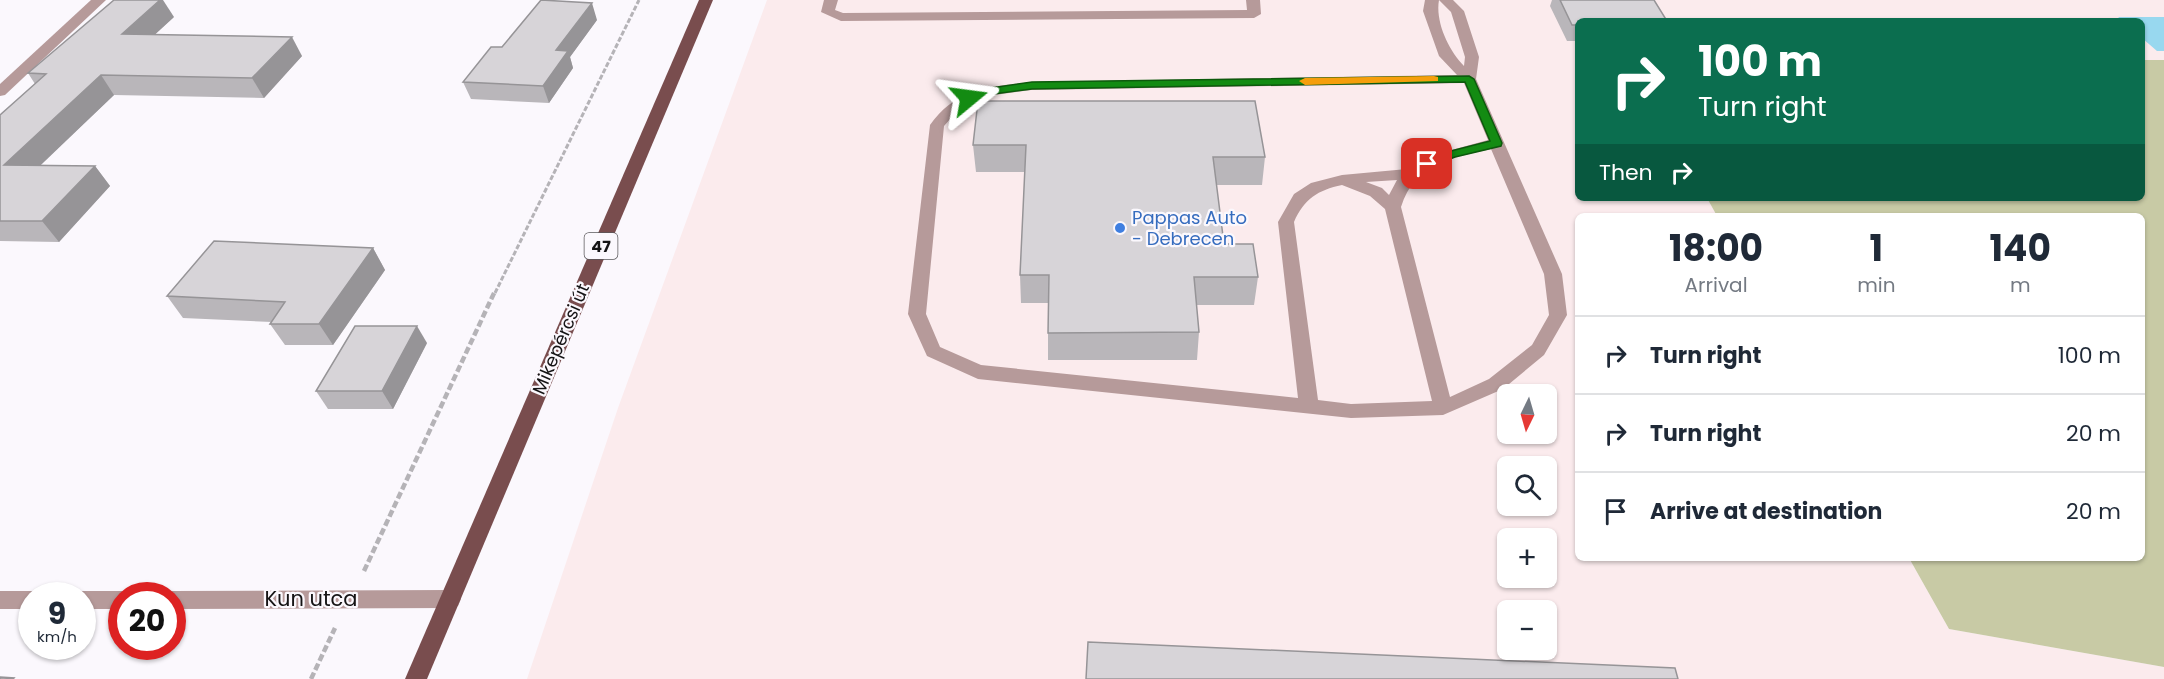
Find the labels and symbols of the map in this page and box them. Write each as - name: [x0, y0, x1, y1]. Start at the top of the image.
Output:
- position arrow: [937, 66, 1001, 130]
- pin: [1401, 138, 1452, 189]
- place label: Pappas Auto - Debrecen: [1132, 205, 1247, 251]
- marker: Pappas Auto - Debrecen: [1113, 221, 1127, 235]
- road number: 47: [584, 233, 618, 259]
- street label: Mikepércsi út: [526, 280, 595, 398]
- north arrow: [1497, 384, 1557, 444]
- speed limit sign: 20: [108, 582, 186, 660]
- street label: Kun utca: [264, 584, 358, 613]

